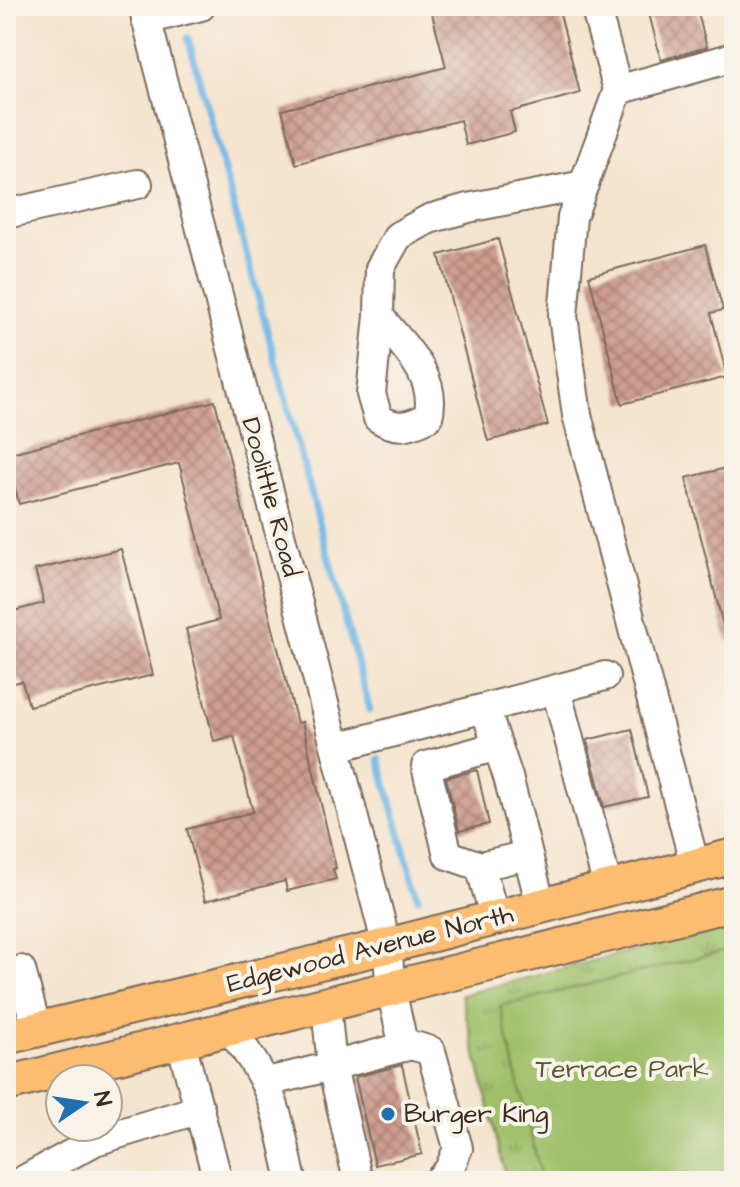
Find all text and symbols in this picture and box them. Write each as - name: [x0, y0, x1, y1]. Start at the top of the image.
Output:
- street label: Doolittle Road: [232, 413, 310, 581]
- street label: Edgewood Avenue North: [223, 896, 517, 1004]
- park label: Terrace Park: [535, 1051, 709, 1087]
- north arrow: [44, 1063, 124, 1143]
- text: N: [85, 1089, 119, 1109]
- place label: Burger King: [404, 1096, 548, 1134]
- marker: Burger King: [379, 1105, 397, 1123]

